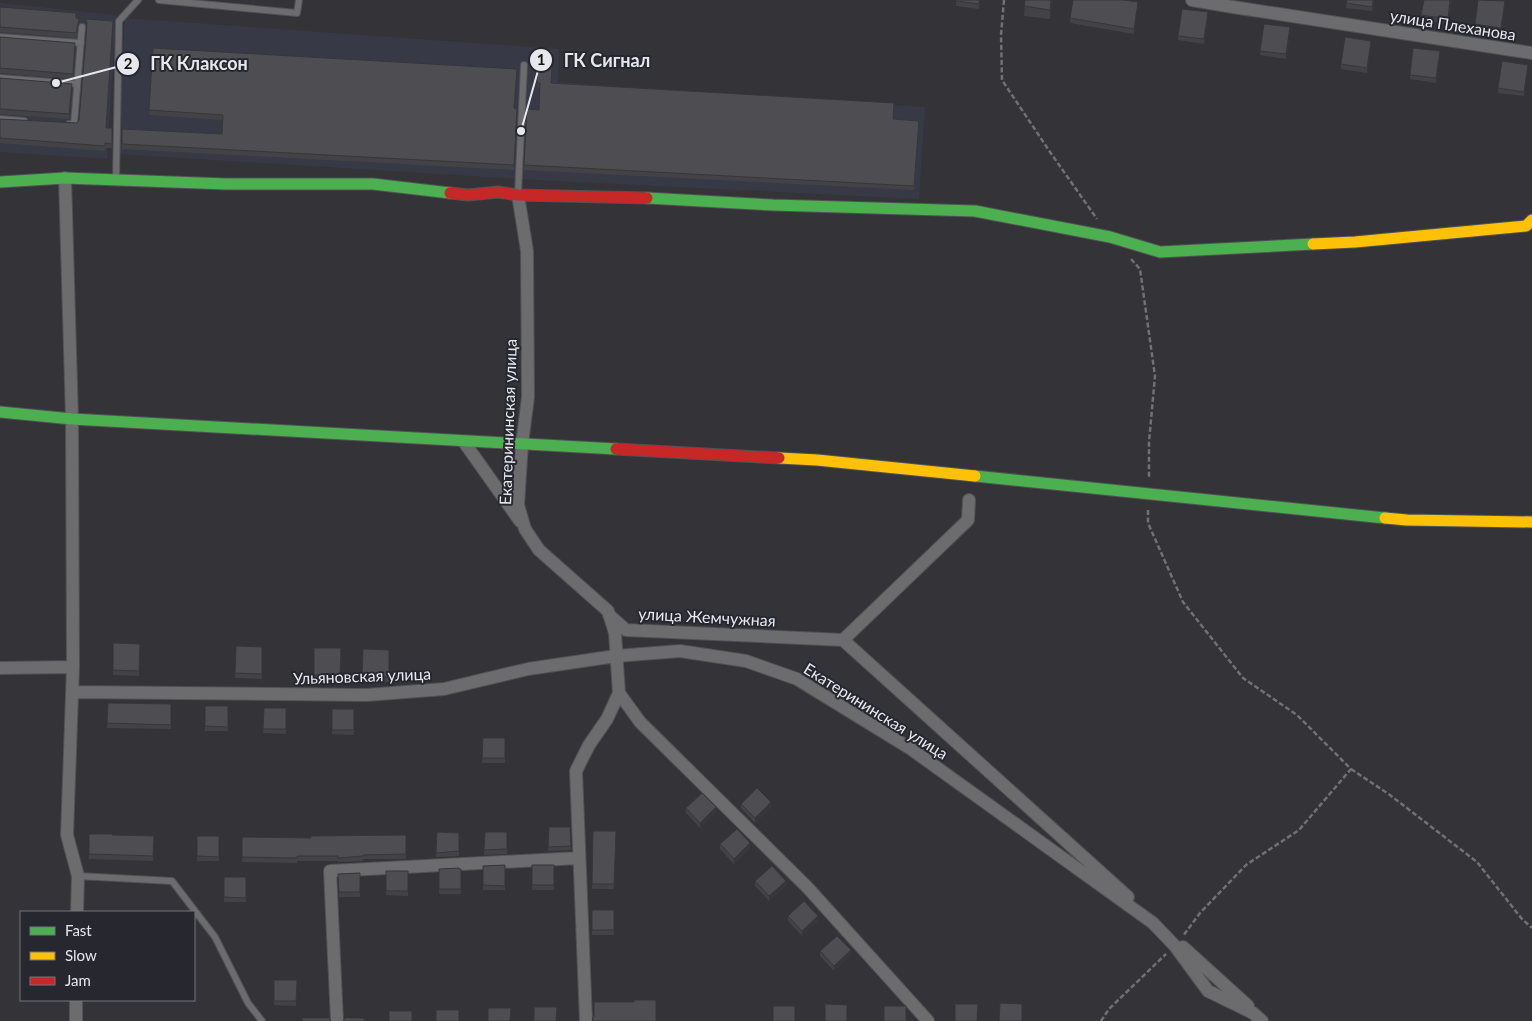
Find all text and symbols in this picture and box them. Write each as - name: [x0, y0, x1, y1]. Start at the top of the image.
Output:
- street label: улица Плеханова: [1389, 5, 1517, 44]
- callout: ГК Сигнал: [529, 44, 661, 77]
- callout: ГК Клаксон: [116, 48, 258, 81]
- text: ГК Сигнал: [564, 49, 650, 71]
- text: 1: [537, 50, 545, 68]
- text: ГК Клаксон: [150, 52, 248, 74]
- text: 2: [124, 54, 133, 72]
- street label: Екатерининская улица: [495, 339, 520, 505]
- street label: улица Жемчужная: [638, 603, 776, 630]
- street label: Екатерининская улица: [801, 658, 952, 763]
- street label: Ульяновская улица: [293, 664, 431, 687]
- legend: [20, 911, 195, 1001]
- text: Fast: [65, 921, 92, 939]
- text: Slow: [65, 946, 97, 964]
- text: Jam: [65, 971, 91, 989]

